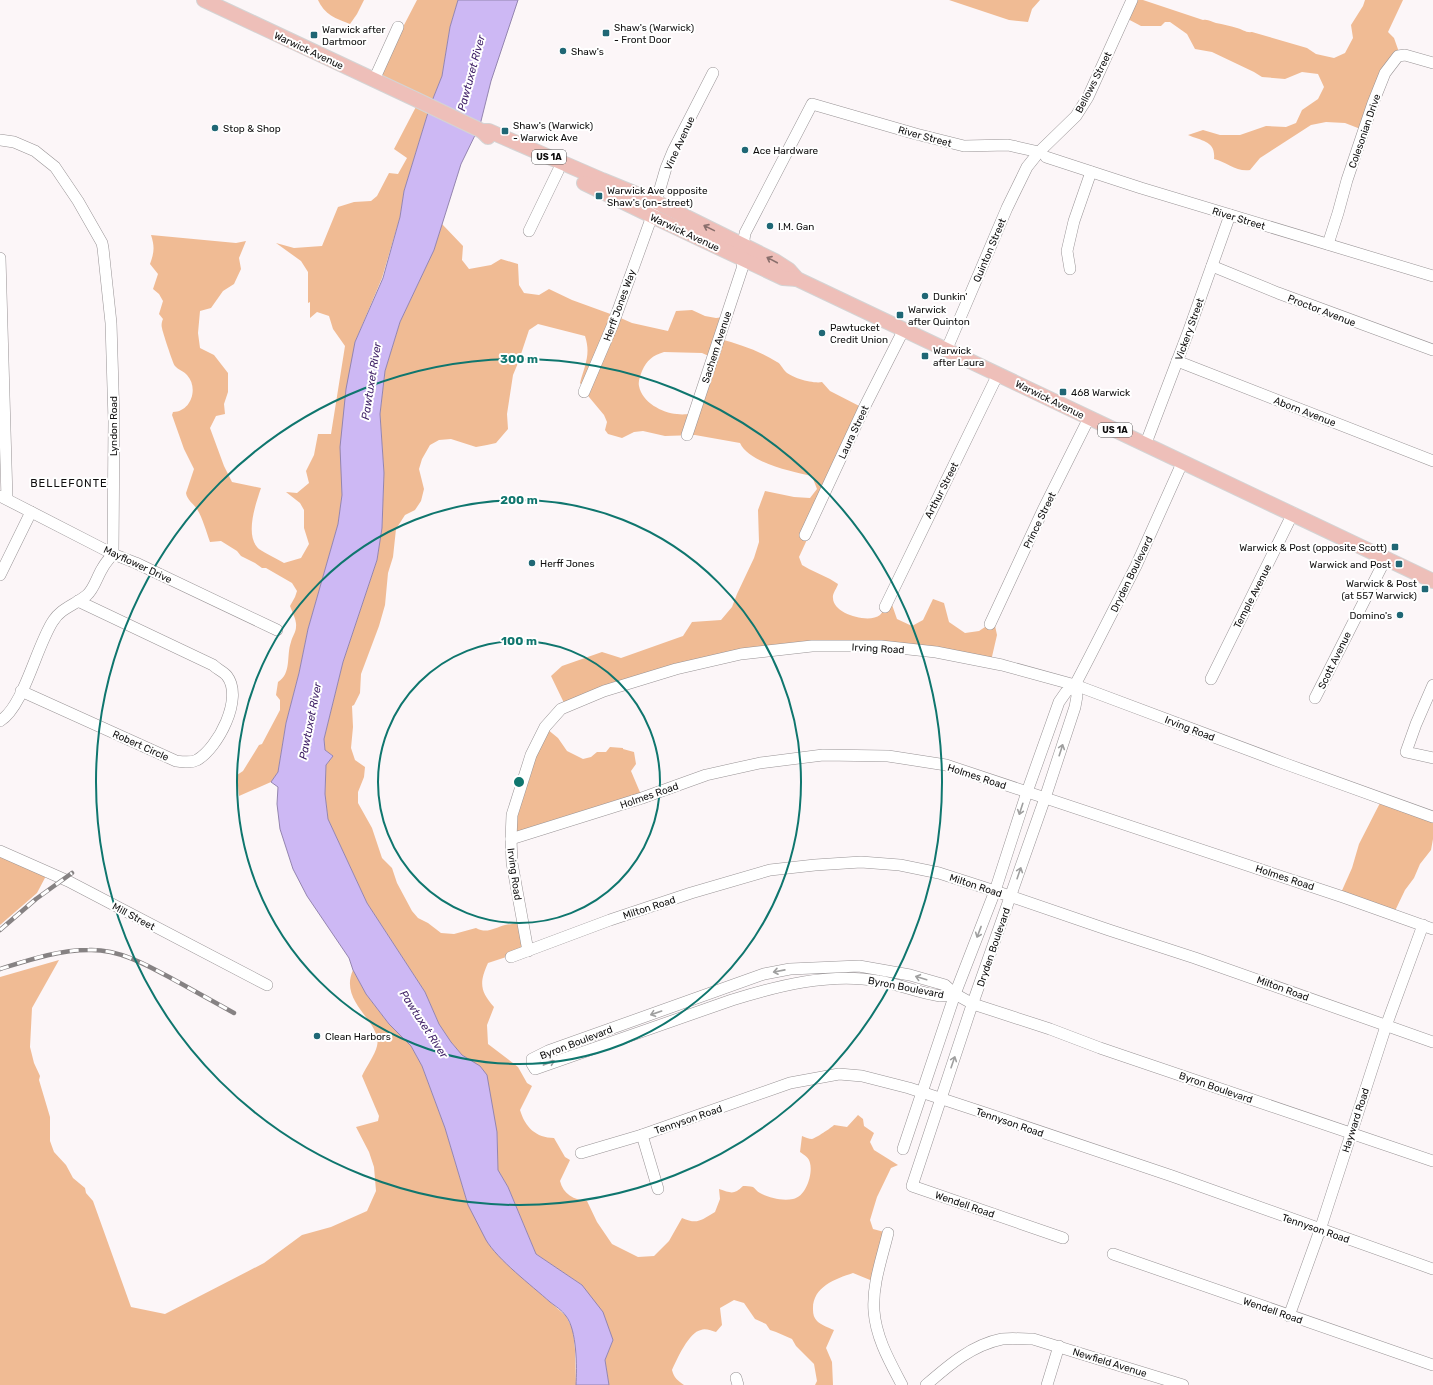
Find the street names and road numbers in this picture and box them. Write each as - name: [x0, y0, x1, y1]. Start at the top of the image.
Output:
- street label: Warwick Avenue: [272, 30, 346, 72]
- street label: Bellows Street: [1073, 50, 1115, 115]
- street label: Colesonian Drive: [1347, 92, 1383, 170]
- street label: Vine Avenue: [662, 114, 698, 172]
- street label: River Street: [897, 124, 953, 150]
- road number: US 1A: [532, 150, 566, 164]
- street label: River Street: [1211, 205, 1267, 233]
- street label: Warwick Avenue: [648, 212, 722, 254]
- street label: Quinton Street: [971, 217, 1009, 284]
- street label: Herff Jones Way: [601, 267, 639, 343]
- street label: Proctor Avenue: [1286, 292, 1358, 330]
- street label: Vickery Street: [1173, 296, 1207, 362]
- street label: Sachem Avenue: [700, 309, 734, 385]
- street label: Warwick Avenue: [1013, 378, 1086, 422]
- street label: Aborn Avenue: [1272, 395, 1338, 429]
- street label: Lyndon Road: [108, 396, 120, 456]
- street label: Laura Street: [836, 404, 872, 461]
- road number: US 1A: [1098, 423, 1132, 437]
- street label: Arthur Street: [923, 460, 961, 521]
- street label: Prince Street: [1021, 490, 1059, 551]
- street label: Dryden Boulevard: [1108, 535, 1155, 614]
- street label: Mayflower Drive: [101, 544, 174, 586]
- street label: Temple Avenue: [1232, 562, 1274, 631]
- street label: Scott Avenue: [1316, 629, 1354, 691]
- street label: Irving Road: [851, 642, 905, 656]
- street label: Irving Road: [1163, 714, 1216, 744]
- street label: Robert Circle: [111, 728, 171, 764]
- street label: Holmes Road: [946, 762, 1008, 792]
- street label: Holmes Road: [619, 780, 680, 812]
- street label: Irving Road: [504, 847, 524, 901]
- street label: Holmes Road: [1254, 863, 1316, 893]
- street label: Milton Road: [948, 872, 1004, 900]
- street label: Milton Road: [621, 894, 677, 922]
- street label: Mill Street: [110, 901, 157, 933]
- street label: Dryden Boulevard: [975, 906, 1013, 988]
- street label: Milton Road: [1255, 974, 1310, 1004]
- street label: Byron Boulevard: [867, 975, 945, 1001]
- street label: Byron Boulevard: [538, 1024, 614, 1062]
- street label: Byron Boulevard: [1177, 1070, 1254, 1106]
- street label: Hayward Road: [1340, 1086, 1372, 1154]
- street label: Tennyson Road: [653, 1103, 724, 1137]
- street label: Tennyson Road: [974, 1106, 1045, 1140]
- street label: Wendell Road: [933, 1189, 996, 1221]
- street label: Tennyson Road: [1280, 1212, 1351, 1246]
- street label: Wendell Road: [1241, 1295, 1304, 1327]
- street label: Newfield Avenue: [1071, 1346, 1149, 1380]

